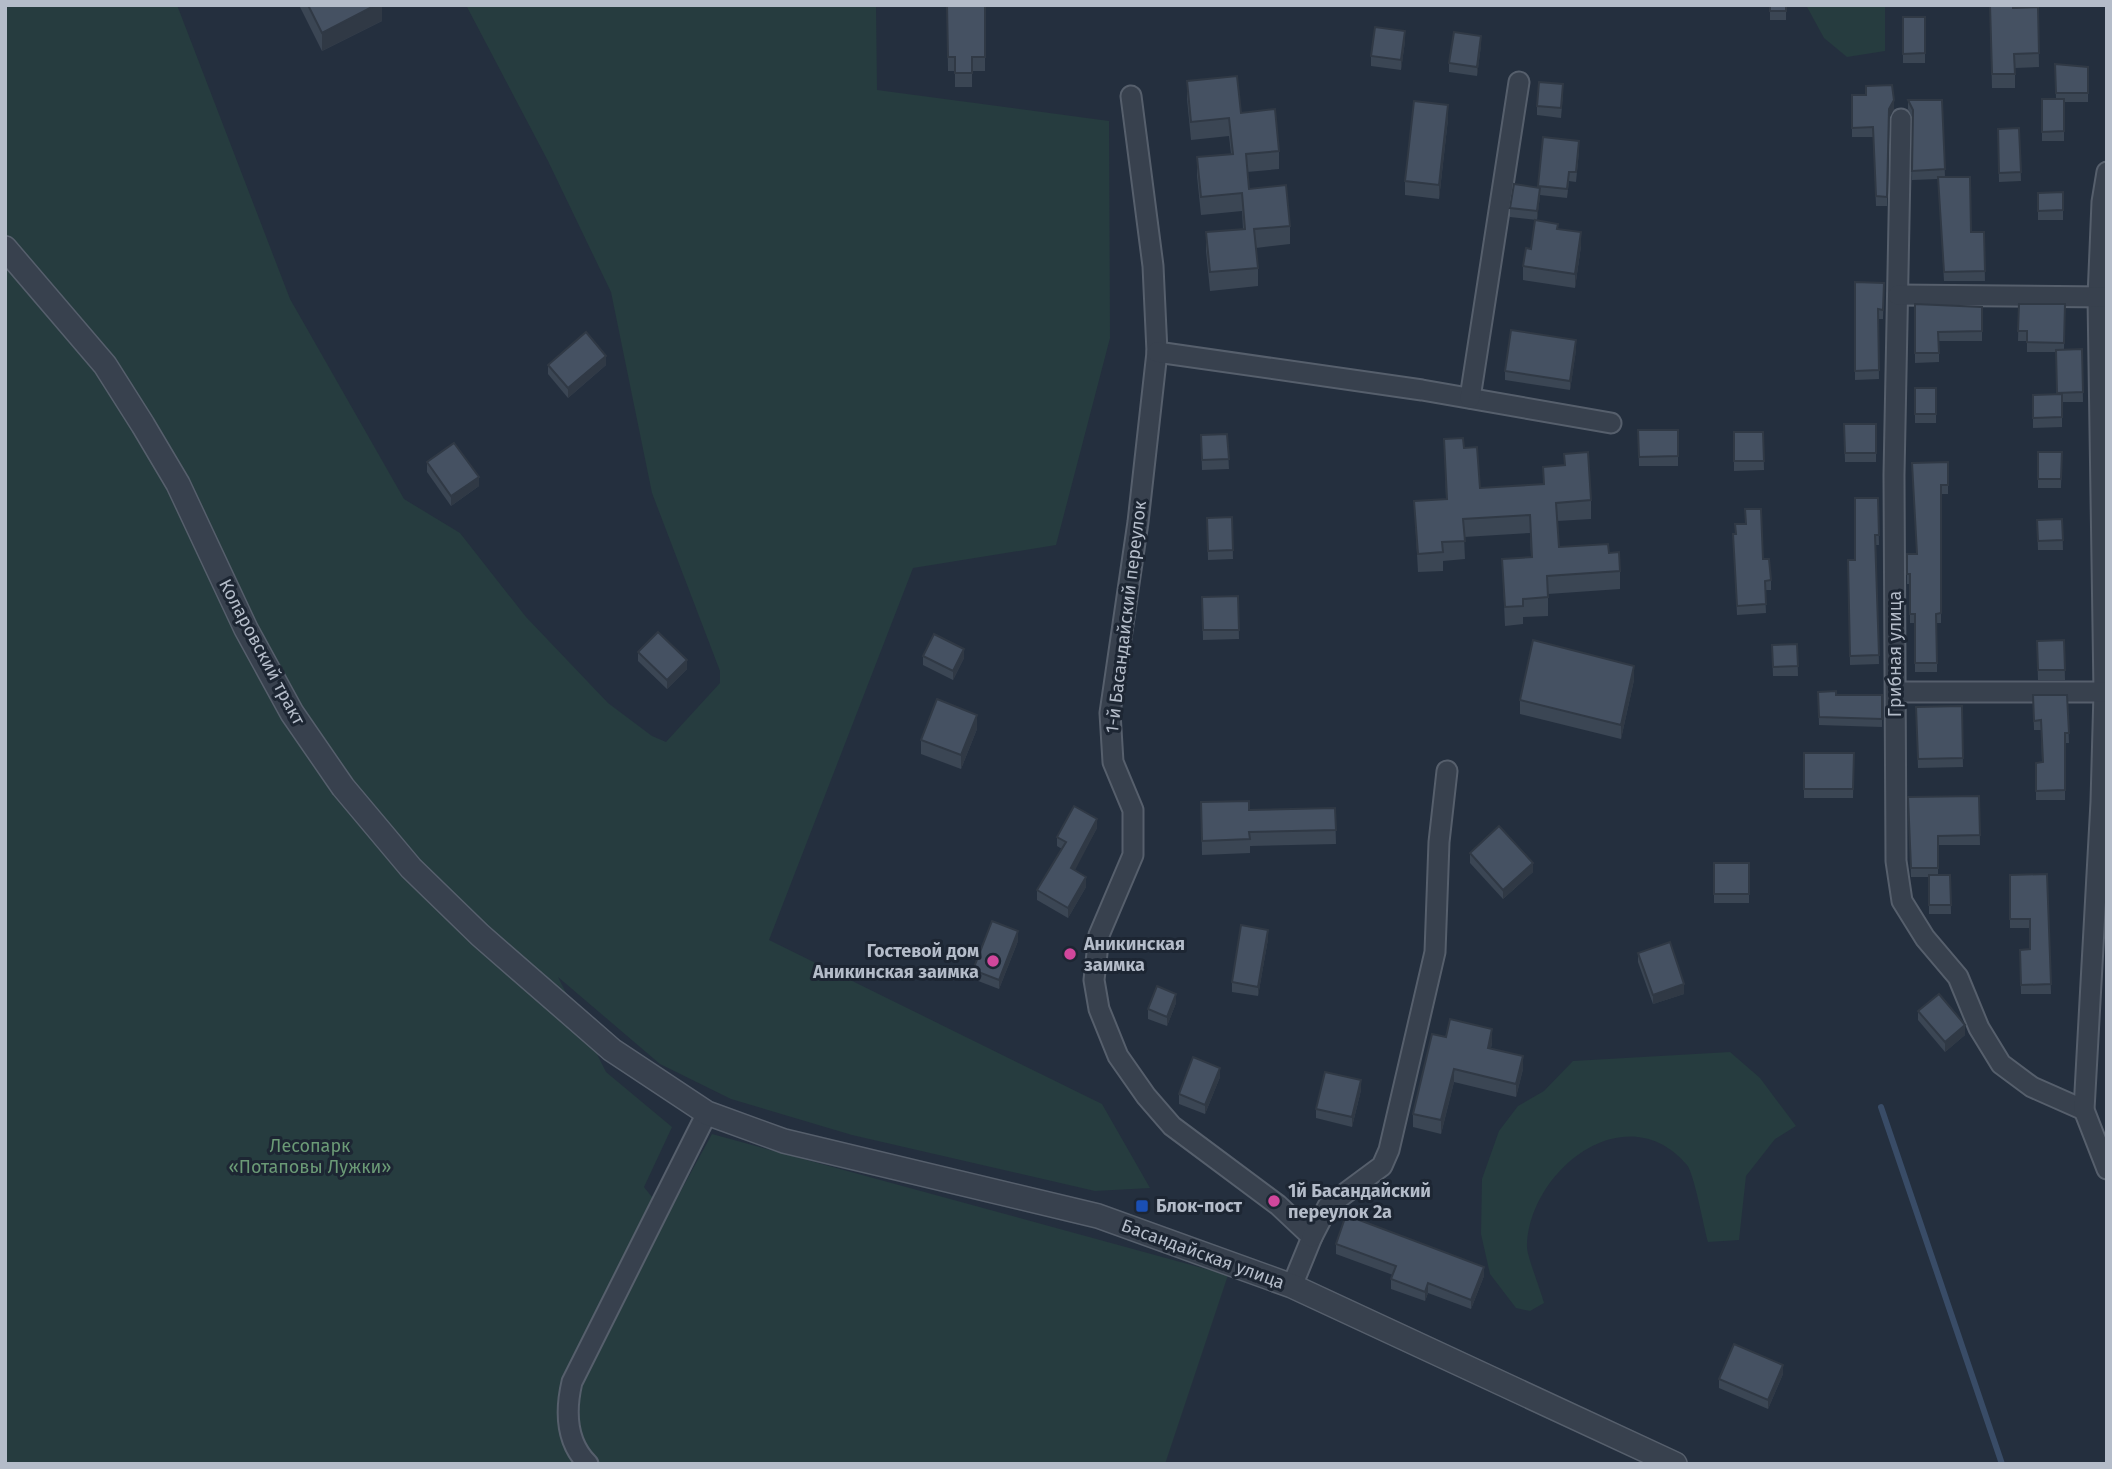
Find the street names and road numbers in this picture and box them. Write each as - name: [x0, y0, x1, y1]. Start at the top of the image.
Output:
- street label: 1-й Басандайский переулок: [1101, 499, 1151, 735]
- street label: Коларовский тракт: [214, 575, 310, 730]
- street label: Грибная улица: [1884, 591, 1906, 717]
- street label: Басандайская улица: [1118, 1214, 1288, 1294]

